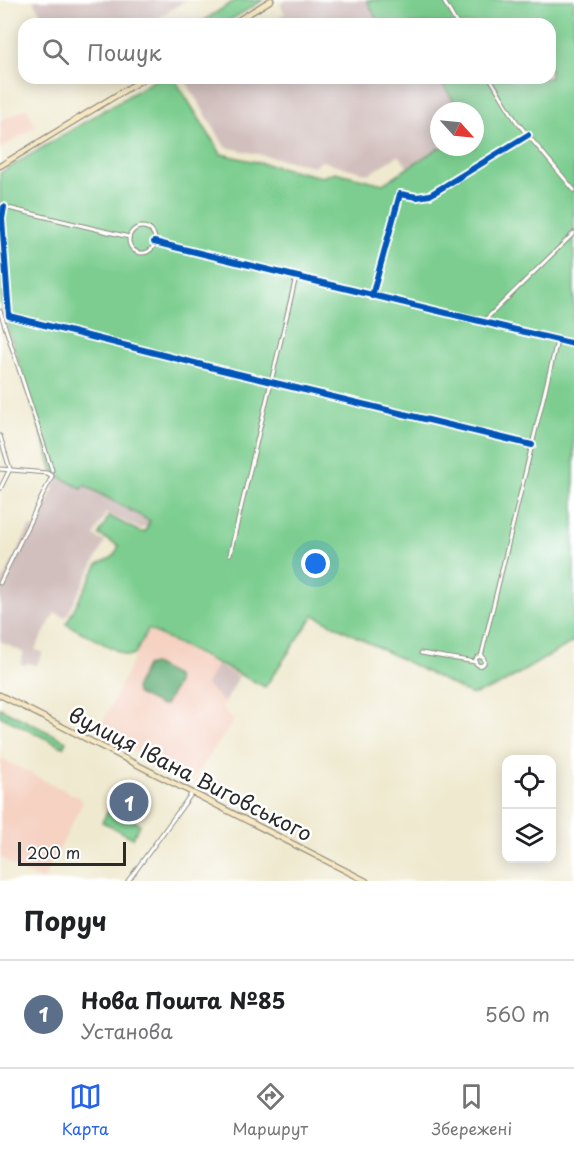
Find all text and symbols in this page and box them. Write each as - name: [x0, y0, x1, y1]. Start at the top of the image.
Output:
- search box: [18, 18, 556, 84]
- icon: search: [39, 35, 72, 68]
- text: Пошук: [87, 35, 162, 68]
- north arrow: [430, 102, 484, 156]
- your location: [301, 549, 330, 578]
- street label: вулиця Івана Виговського: [64, 697, 318, 849]
- map controls: [502, 755, 556, 863]
- button: locate: [502, 755, 556, 809]
- pin: 1: [110, 780, 148, 824]
- button: layers: [502, 809, 556, 863]
- scale bar: [18, 839, 126, 866]
- text: 200 m: [27, 840, 80, 864]
- text: Поруч: [24, 901, 107, 940]
- text: Нова Пошта №85: [81, 983, 286, 1016]
- text: 1: [39, 999, 48, 1029]
- text: 560 m: [485, 999, 550, 1029]
- text: Установа: [81, 1016, 173, 1046]
- tab: Карта: [62, 1080, 109, 1140]
- tab: Маршрут: [232, 1080, 308, 1140]
- tab: Збережені: [432, 1080, 512, 1140]

